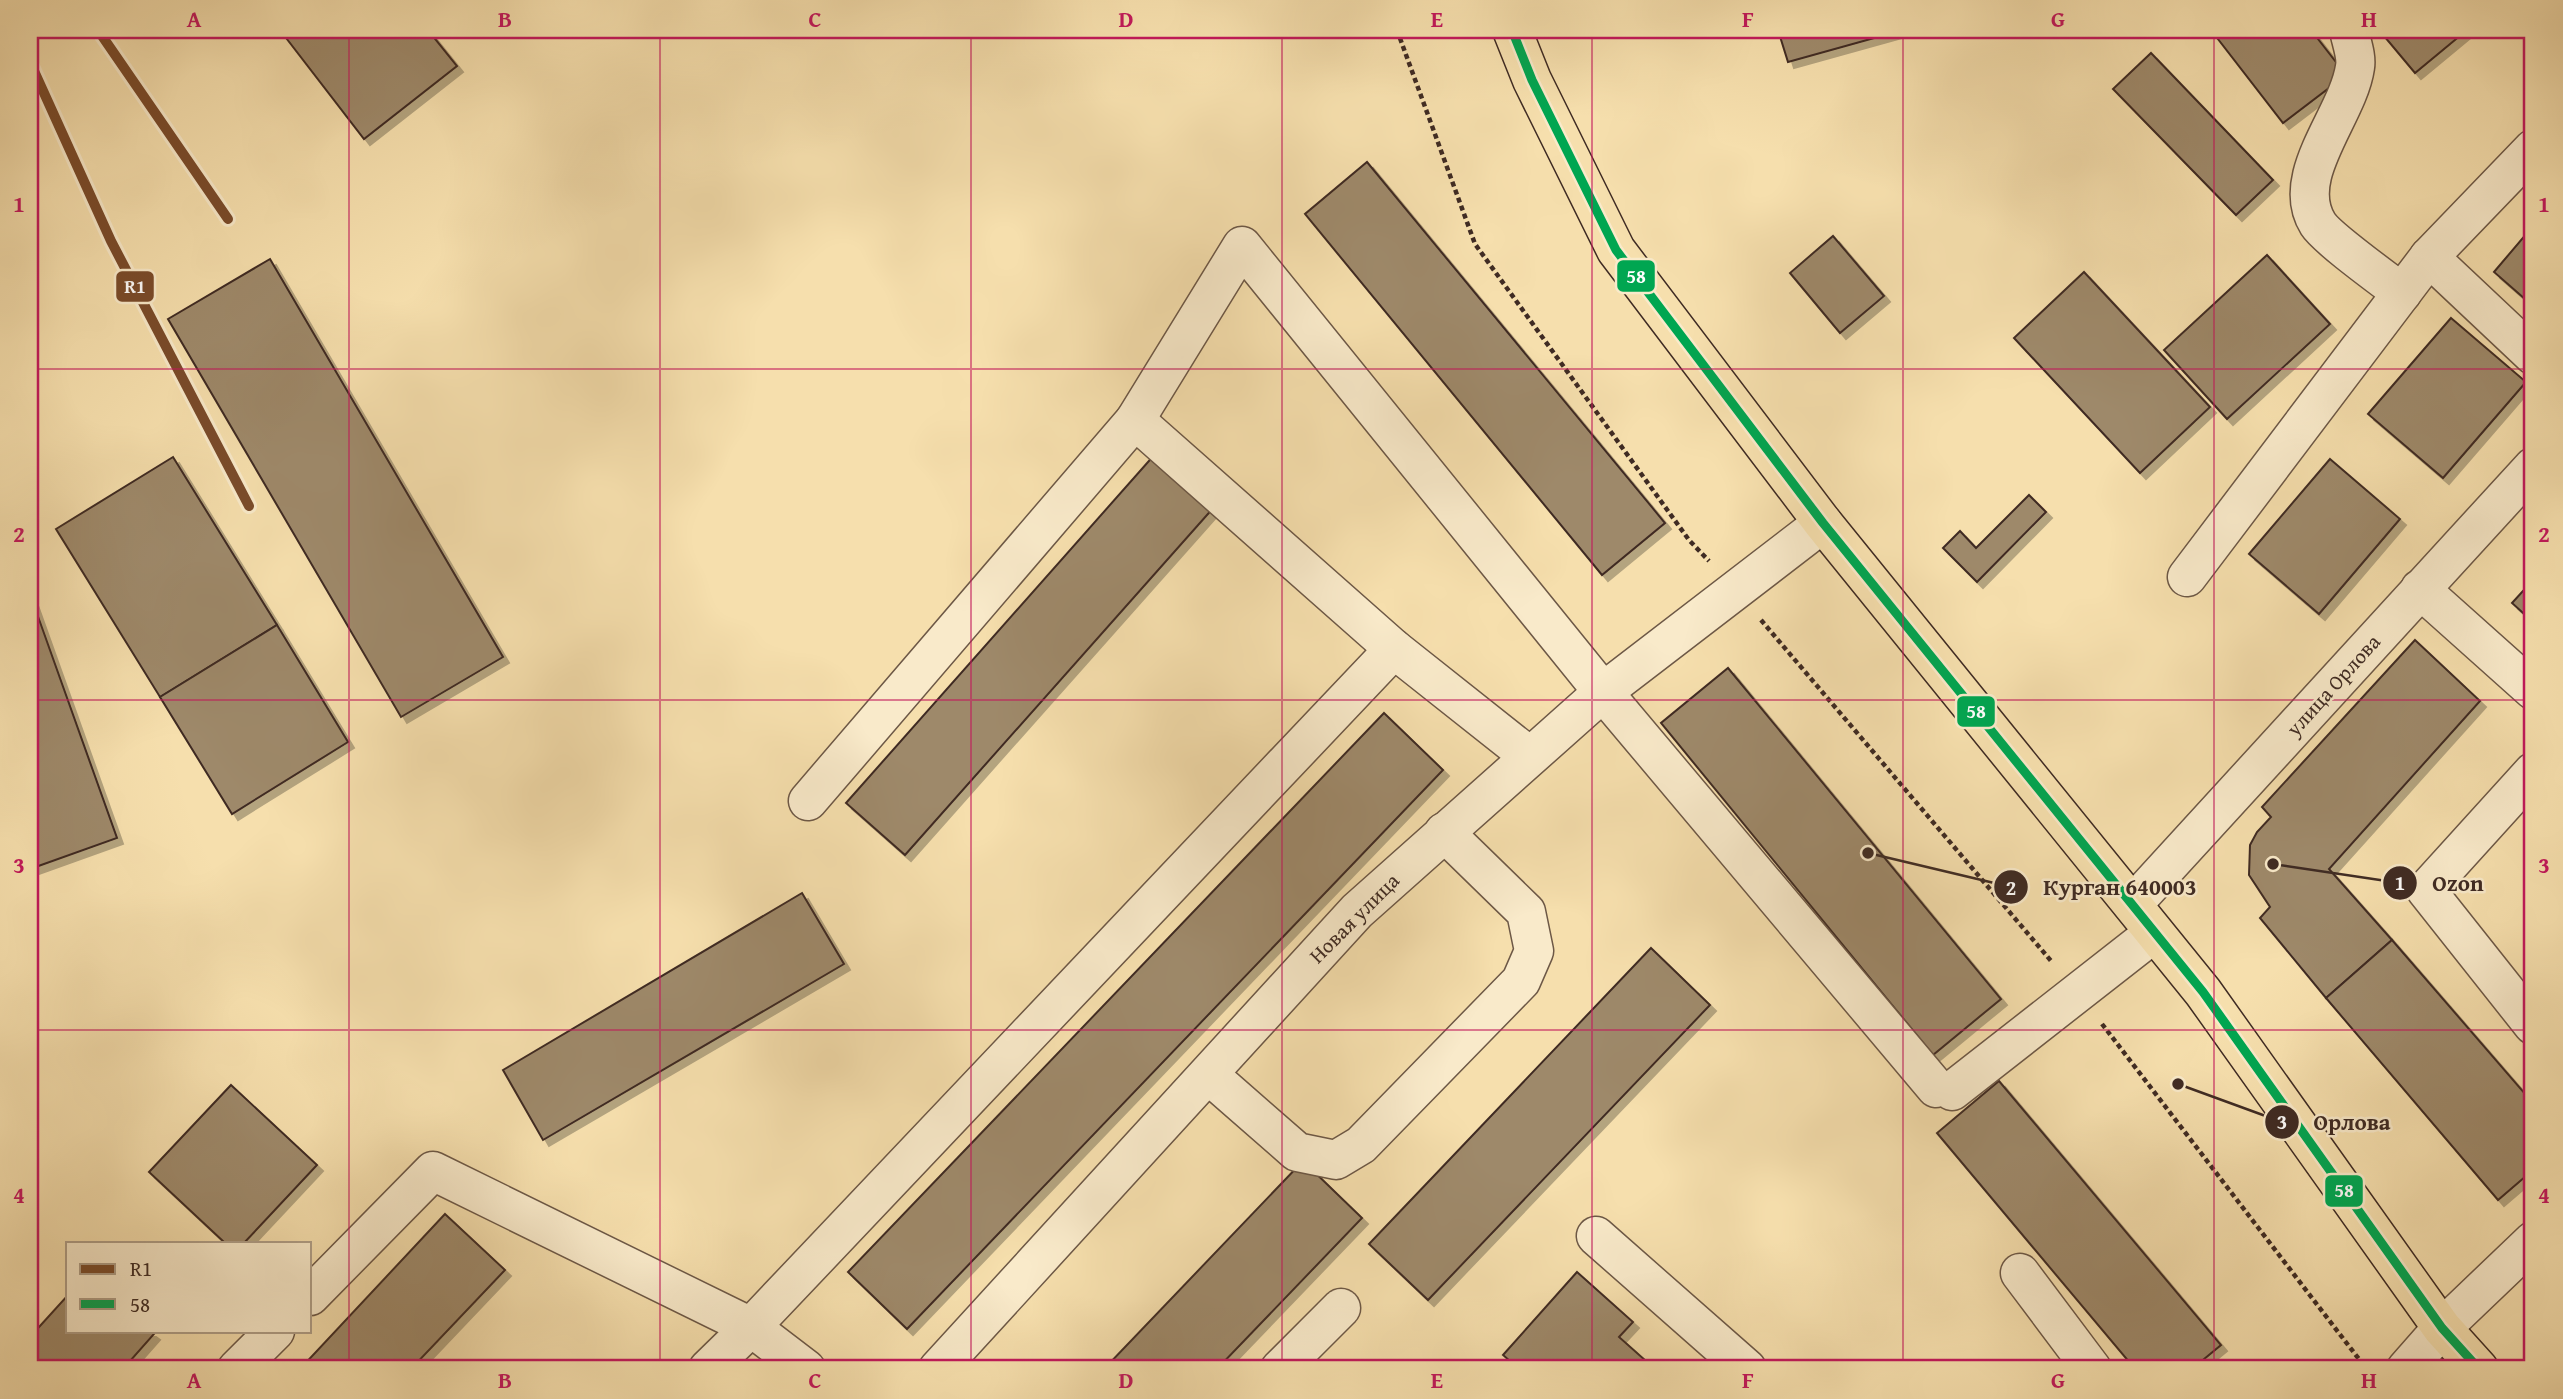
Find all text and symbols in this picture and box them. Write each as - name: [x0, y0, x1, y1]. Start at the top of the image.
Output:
- text: A: [187, 2, 202, 35]
- text: B: [498, 2, 512, 35]
- text: C: [808, 2, 822, 35]
- text: D: [1119, 2, 1134, 35]
- text: E: [1431, 2, 1443, 35]
- text: F: [1742, 2, 1754, 35]
- text: G: [2051, 2, 2065, 35]
- text: H: [2361, 2, 2377, 35]
- text: 1: [13, 187, 25, 220]
- text: 1: [2538, 187, 2550, 220]
- line badge: 58: [1616, 259, 1656, 293]
- text: 58: [1626, 262, 1646, 290]
- line badge: R1: [115, 270, 155, 303]
- text: R1: [124, 272, 146, 300]
- text: 2: [13, 517, 25, 550]
- text: 2: [2538, 517, 2550, 550]
- street label: улица Орлова: [2278, 627, 2387, 744]
- line badge: 58: [1956, 695, 1996, 728]
- text: 58: [1966, 697, 1986, 725]
- text: 3: [13, 848, 25, 881]
- text: 3: [2538, 848, 2550, 881]
- callout: Ozon: [2383, 861, 2497, 905]
- callout: Курган 640003: [1994, 865, 2210, 909]
- street label: Новая улица: [1302, 866, 1406, 970]
- text: Ozon: [2432, 866, 2484, 899]
- text: 1: [2395, 867, 2405, 898]
- text: Курган 640003: [2043, 870, 2197, 903]
- text: 2: [2006, 872, 2016, 903]
- callout: Орлова: [2265, 1100, 2405, 1144]
- text: Орлова: [2313, 1105, 2391, 1138]
- text: 3: [2277, 1106, 2287, 1137]
- line badge: 58: [2324, 1174, 2364, 1208]
- text: 58: [2334, 1176, 2354, 1204]
- text: 4: [13, 1178, 25, 1211]
- text: 4: [2538, 1178, 2550, 1211]
- legend: [66, 1242, 312, 1332]
- text: R1: [130, 1253, 152, 1284]
- text: 58: [130, 1289, 150, 1320]
- text: A: [187, 1363, 202, 1396]
- text: B: [498, 1363, 512, 1396]
- text: C: [808, 1363, 822, 1396]
- text: D: [1119, 1363, 1134, 1396]
- text: E: [1431, 1363, 1443, 1396]
- text: F: [1742, 1363, 1754, 1396]
- text: G: [2051, 1363, 2065, 1396]
- text: H: [2361, 1363, 2377, 1396]

